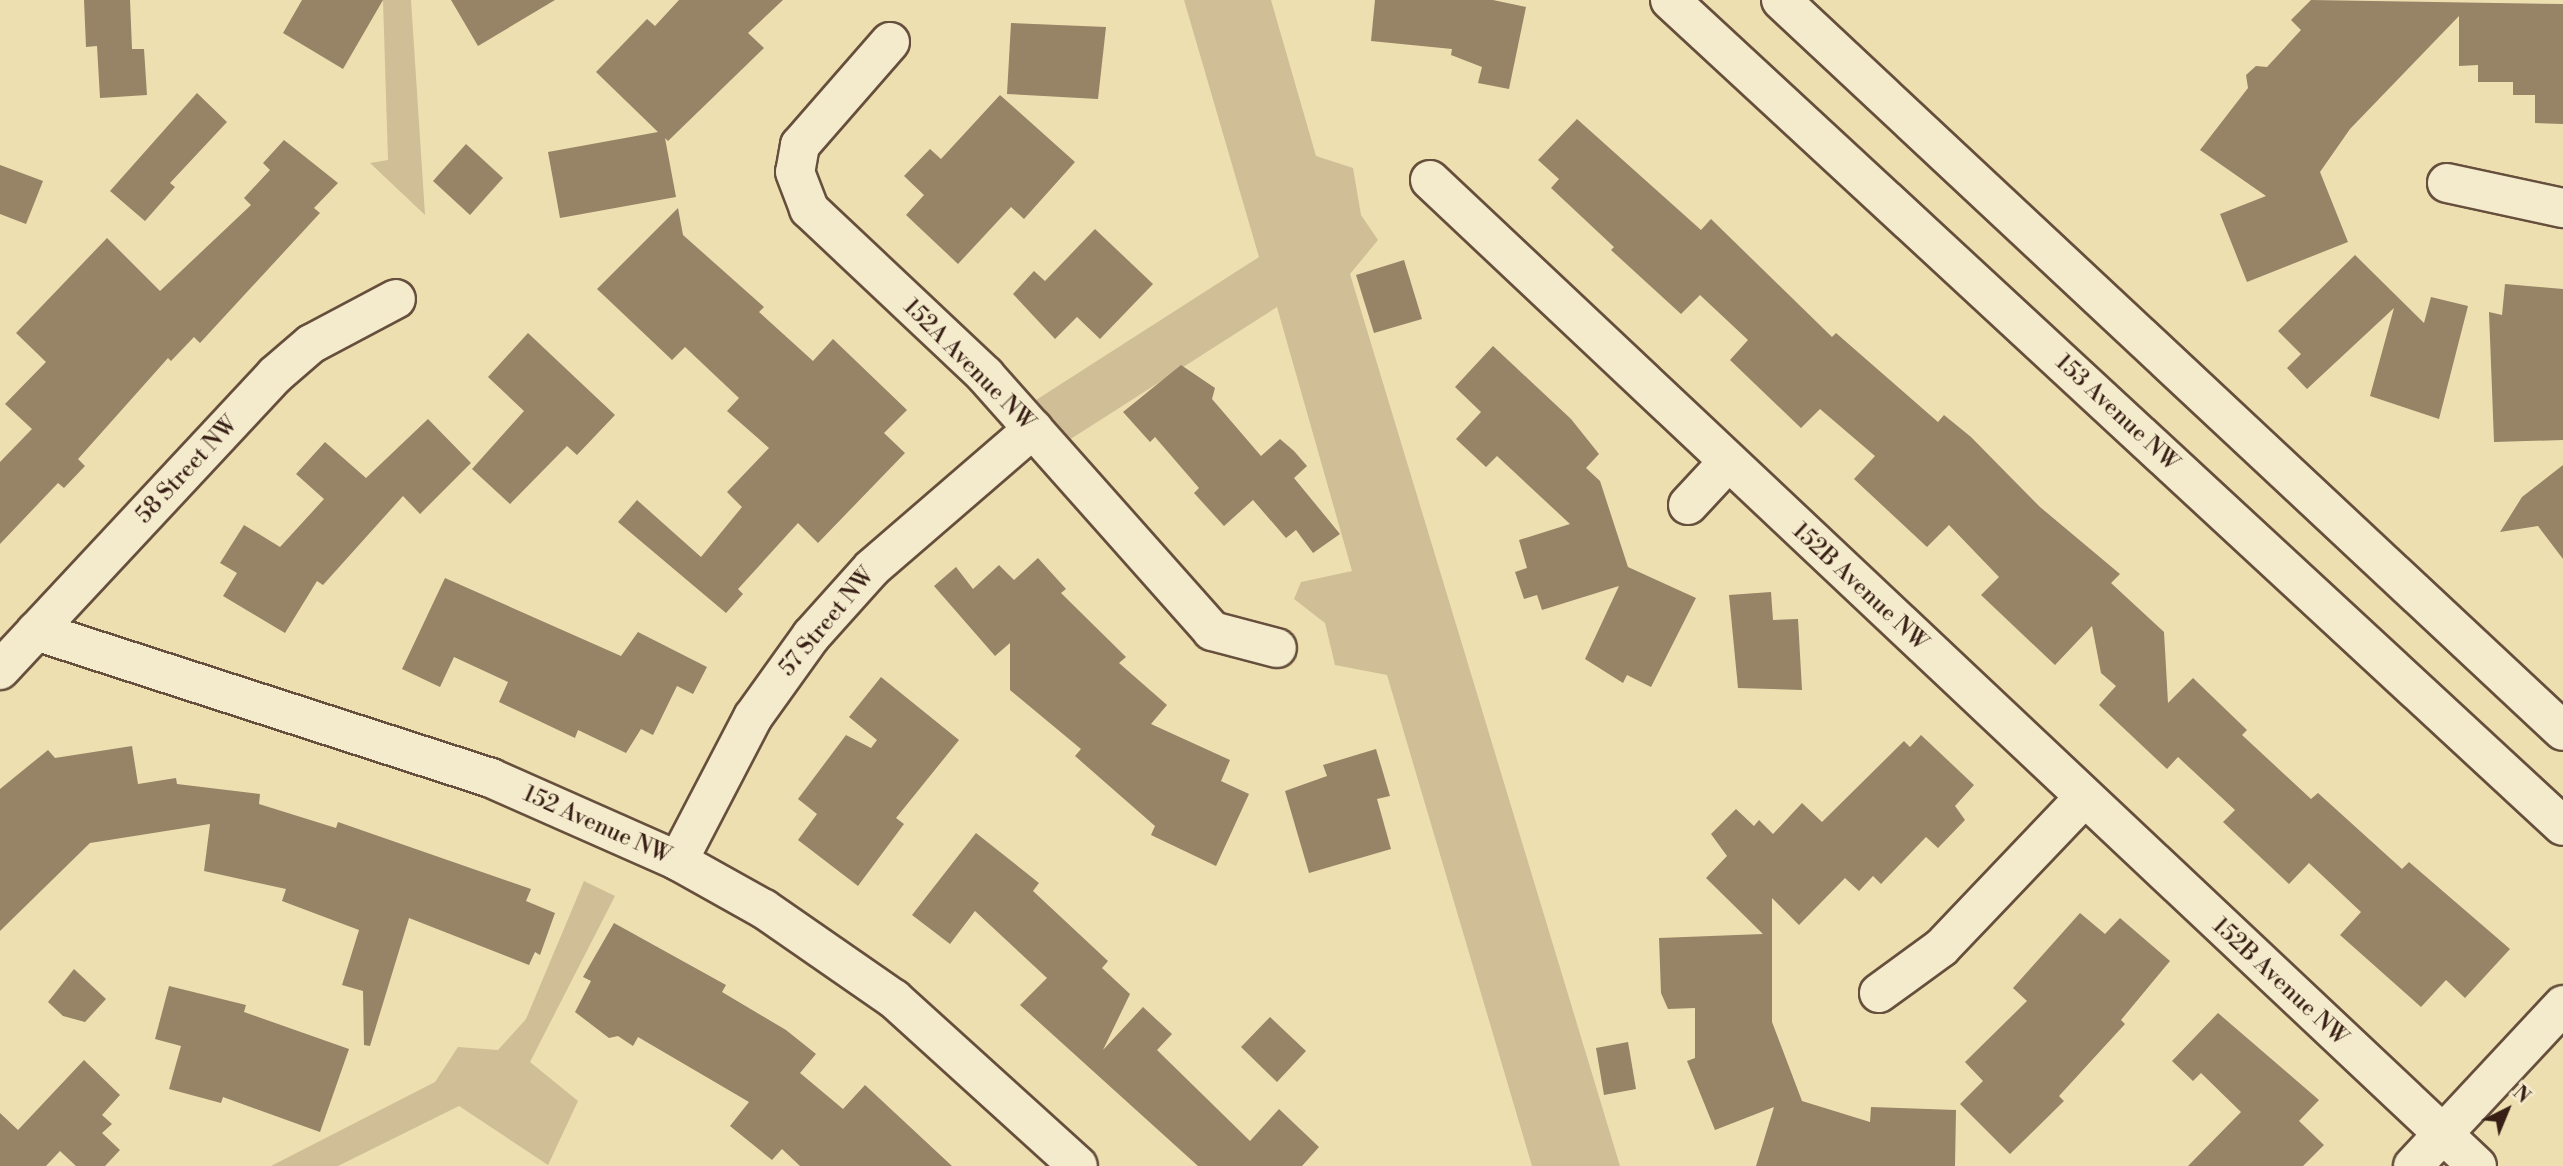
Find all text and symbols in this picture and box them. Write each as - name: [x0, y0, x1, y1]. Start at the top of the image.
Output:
- street label: 152A Avenue NW: [897, 293, 1041, 437]
- street label: 153 Avenue NW: [2050, 349, 2184, 477]
- street label: 58 Street NW: [130, 411, 244, 529]
- street label: 152B Avenue NW: [1787, 517, 1933, 657]
- street label: 57 Street NW: [774, 562, 880, 682]
- street label: 152 Avenue NW: [519, 780, 675, 870]
- street label: 152B Avenue NW: [2207, 912, 2353, 1052]
- north arrow: [2472, 1075, 2542, 1145]
- text: N: [2508, 1081, 2535, 1109]

